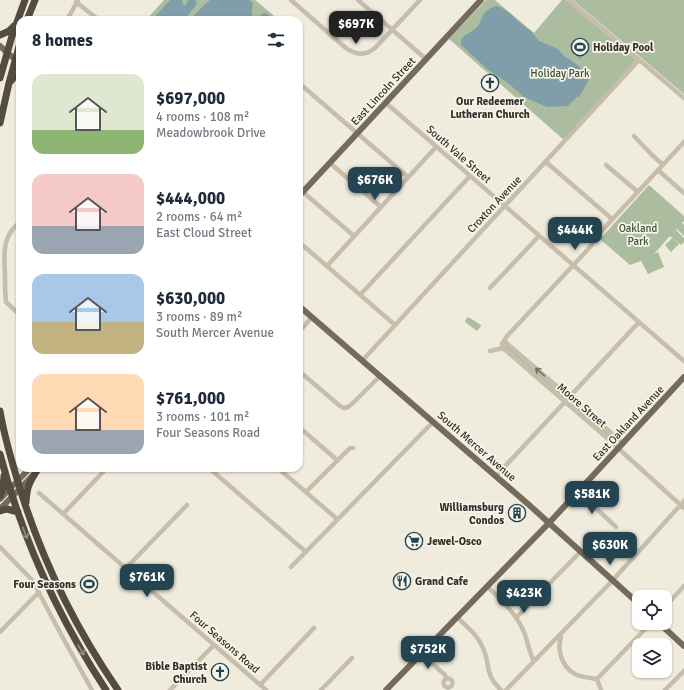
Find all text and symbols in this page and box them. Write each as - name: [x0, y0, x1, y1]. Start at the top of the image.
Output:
- pin: $697K: [328, 11, 384, 45]
- text: $697K: [338, 16, 374, 32]
- icon: filters: [265, 29, 287, 51]
- text: 8 homes: [32, 30, 93, 51]
- sports icon: Holiday Pool: [570, 37, 590, 57]
- place label: Holiday Pool: [593, 41, 654, 54]
- street label: East Lincoln Street: [348, 54, 418, 128]
- park label: Holiday Park: [530, 67, 590, 80]
- church icon: Our Redeemer Lutheran Church: [480, 73, 500, 93]
- text: $697,000: [156, 88, 225, 109]
- icon: home: [64, 90, 112, 138]
- place label: Our Redeemer Lutheran Church: [450, 95, 530, 121]
- text: 4 rooms · 108 m²: [156, 109, 249, 125]
- street label: South Vale Street: [424, 123, 494, 186]
- text: Meadowbrook Drive: [156, 125, 266, 141]
- pin: $676K: [347, 167, 403, 201]
- text: $676K: [357, 172, 393, 188]
- street label: Croxton Avenue: [465, 173, 524, 236]
- text: $444,000: [156, 188, 225, 209]
- icon: home: [64, 190, 112, 238]
- text: 2 rooms · 64 m²: [156, 209, 242, 225]
- pin: $444K: [547, 217, 603, 251]
- text: $444K: [557, 222, 593, 238]
- park label: Oakland Park: [619, 222, 658, 248]
- text: East Cloud Street: [156, 225, 252, 241]
- text: $630,000: [156, 288, 225, 309]
- icon: home: [64, 290, 112, 338]
- text: 3 rooms · 89 m²: [156, 309, 242, 325]
- text: South Mercer Avenue: [156, 325, 274, 341]
- one-way arrow: [535, 368, 546, 377]
- street label: Moore Street: [554, 381, 609, 430]
- street label: East Oakland Avenue: [590, 383, 667, 464]
- text: $761,000: [156, 388, 225, 409]
- icon: home: [64, 390, 112, 438]
- text: 3 rooms · 101 m²: [156, 409, 249, 425]
- street label: South Mercer Avenue: [435, 409, 519, 484]
- text: Four Seasons Road: [156, 425, 260, 441]
- pin: $581K: [564, 481, 620, 515]
- text: $581K: [574, 486, 610, 502]
- place label: Williamsburg Condos: [439, 501, 504, 527]
- building icon: Williamsburg Condos: [507, 503, 527, 523]
- one-way arrow: [22, 527, 30, 539]
- supermarket icon: Jewel-Osco: [404, 531, 424, 551]
- pin: $630K: [582, 532, 638, 566]
- place label: Jewel-Osco: [427, 535, 482, 548]
- text: $630K: [592, 537, 628, 553]
- pin: $761K: [119, 564, 175, 598]
- text: $761K: [129, 569, 165, 585]
- restaurant icon: Grand Cafe: [392, 571, 412, 591]
- sports icon: Four Seasons: [79, 574, 99, 594]
- place label: Grand Cafe: [415, 575, 469, 588]
- place label: Four Seasons: [13, 578, 76, 591]
- pin: $423K: [496, 580, 552, 614]
- text: $423K: [506, 585, 542, 601]
- map controls: [632, 590, 672, 678]
- button: locate: [632, 590, 672, 630]
- street label: Four Seasons Road: [187, 609, 262, 676]
- pin: $752K: [400, 636, 456, 670]
- button: layers: [632, 638, 672, 678]
- text: $752K: [410, 641, 446, 657]
- one-way arrow: [77, 644, 85, 655]
- place label: Bible Baptist Church: [145, 660, 207, 686]
- church icon: Bible Baptist Church: [210, 662, 230, 682]

